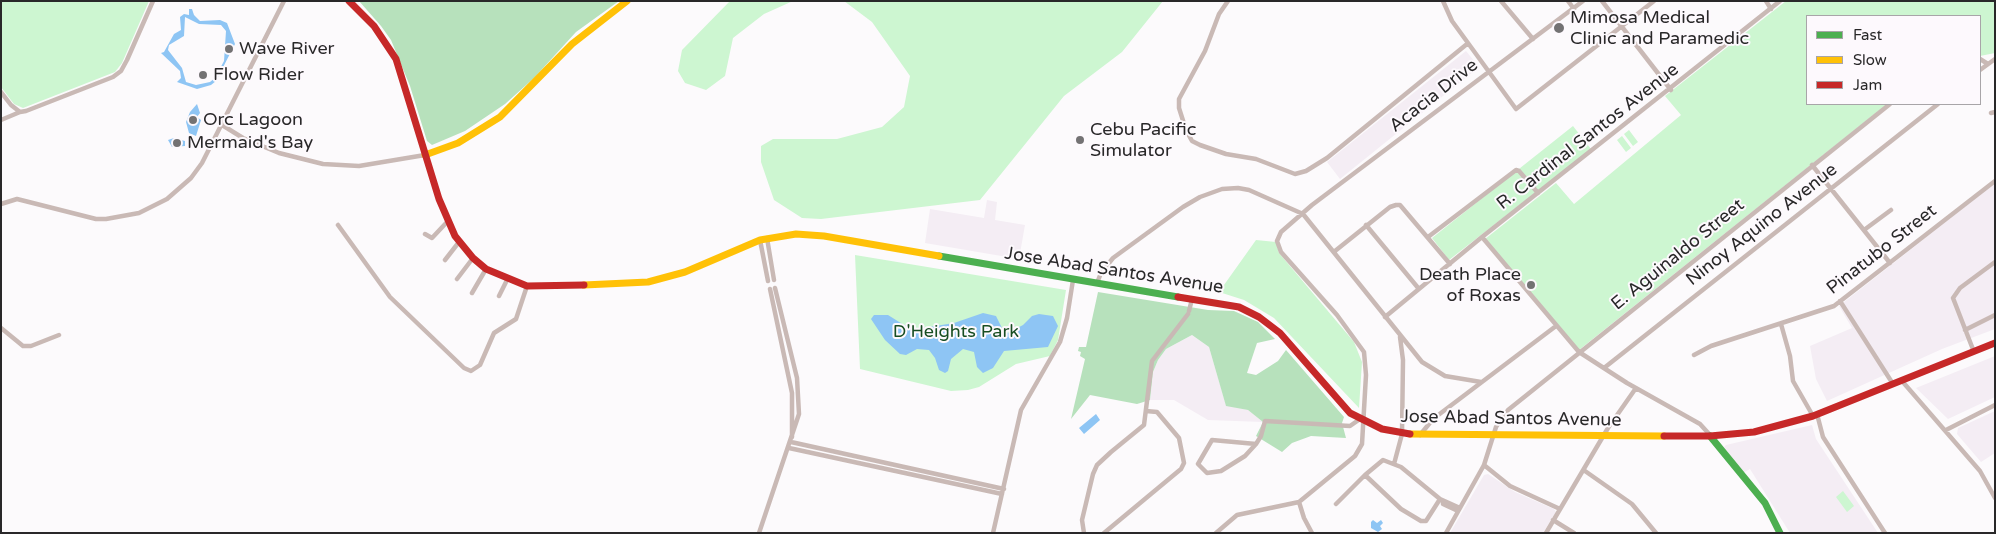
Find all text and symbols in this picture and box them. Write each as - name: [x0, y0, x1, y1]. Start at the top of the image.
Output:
- place label: Mimosa Medical Clinic and Paramedic: [1570, 7, 1749, 50]
- legend: [1806, 15, 1981, 105]
- marker: Mimosa Medical Clinic and Paramedic: [1552, 21, 1566, 35]
- text: Fast: [1853, 26, 1882, 44]
- place label: Wave River: [239, 38, 335, 60]
- marker: Wave River: [223, 43, 235, 55]
- text: Slow: [1853, 51, 1887, 69]
- street label: Acacia Drive: [1386, 55, 1482, 137]
- street label: R. Cardinal Santos Avenue: [1493, 59, 1683, 215]
- place label: Flow Rider: [213, 64, 304, 86]
- marker: Flow Rider: [197, 69, 209, 81]
- text: Jam: [1853, 76, 1882, 94]
- place label: Orc Lagoon: [203, 109, 303, 131]
- marker: Orc Lagoon: [187, 114, 199, 126]
- place label: Cebu Pacific Simulator: [1090, 119, 1196, 162]
- place label: Mermaid's Bay: [187, 132, 313, 154]
- marker: Cebu Pacific Simulator: [1074, 134, 1086, 146]
- marker: Mermaid's Bay: [171, 137, 183, 149]
- street label: Ninoy Aquino Avenue: [1682, 159, 1842, 291]
- street label: E. Aguinaldo Street: [1607, 195, 1749, 315]
- street label: Pinatubo Street: [1823, 200, 1941, 300]
- street label: Jose Abad Santos Avenue: [1003, 243, 1225, 299]
- place label: Death Place of Roxas: [1419, 264, 1521, 306]
- marker: Death Place of Roxas: [1525, 279, 1537, 291]
- park label: D'Heights Park: [893, 321, 1019, 343]
- street label: Jose Abad Santos Avenue: [1400, 406, 1622, 432]

